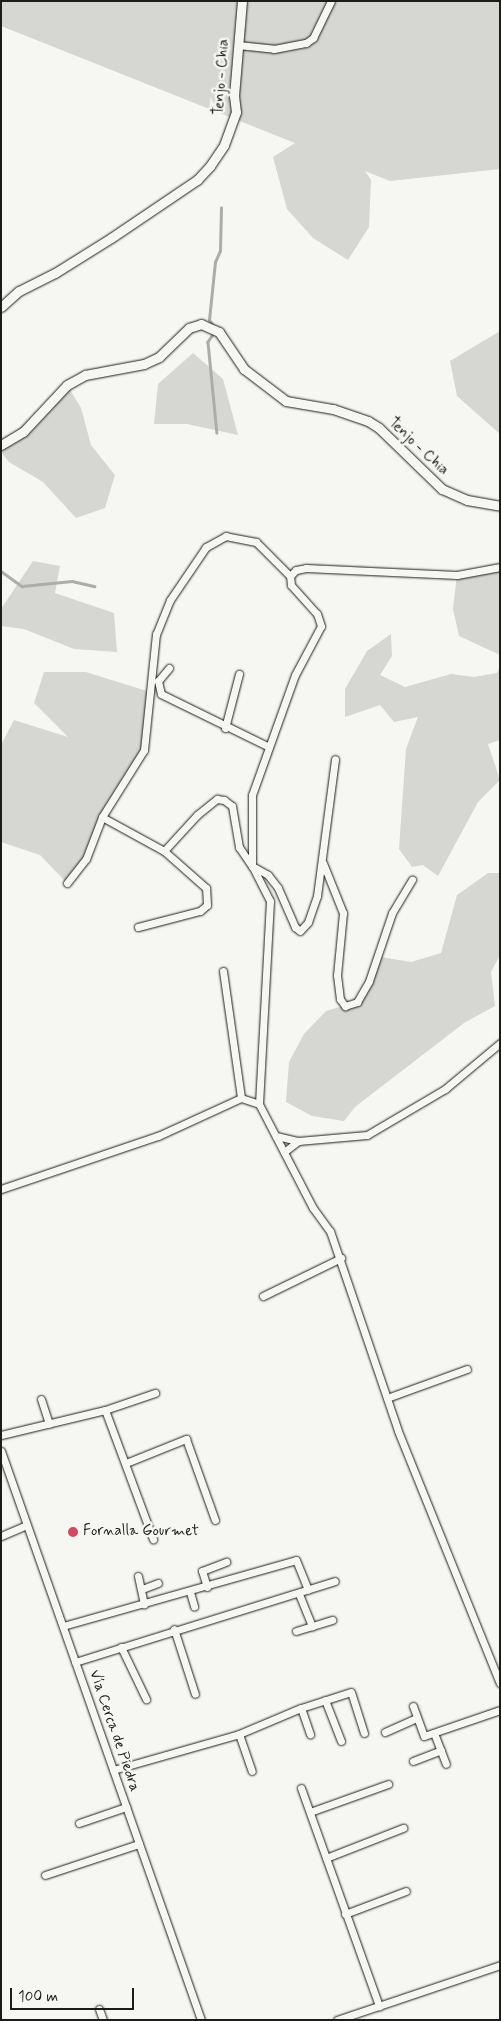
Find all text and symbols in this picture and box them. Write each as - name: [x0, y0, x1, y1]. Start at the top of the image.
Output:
- street label: Tenjo - Chia: [210, 38, 234, 116]
- street label: Tenjo - Chia: [384, 414, 452, 480]
- place label: Fornalla Gourmet: [83, 1523, 202, 1541]
- marker: Fornalla Gourmet: [67, 1526, 79, 1538]
- street label: Vía Cerca de Piedra: [85, 1668, 143, 1794]
- scale bar: [12, 1978, 136, 2010]
- text: 100 m: [18, 1987, 58, 2007]

